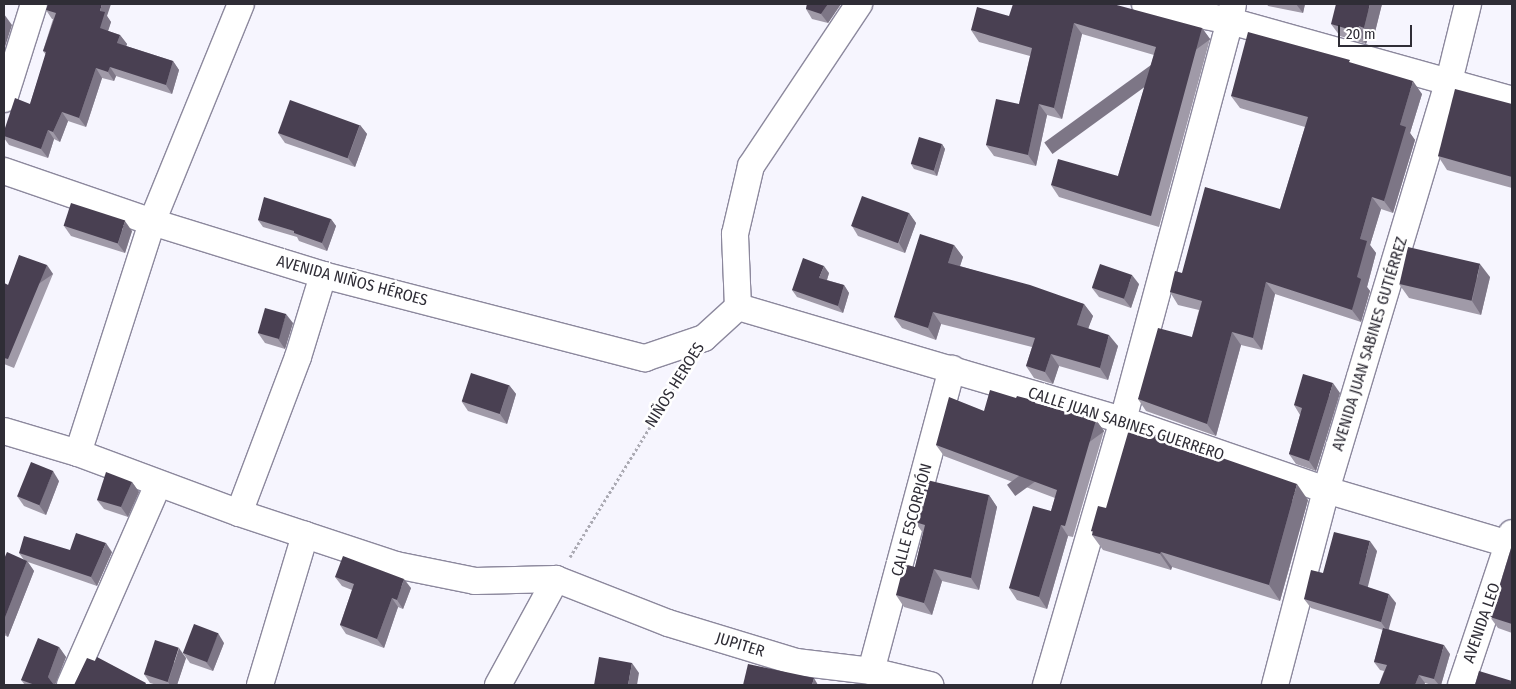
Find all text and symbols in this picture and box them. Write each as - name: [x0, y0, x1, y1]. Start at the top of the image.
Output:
- scale bar: [1341, 15, 1415, 47]
- text: 20 m: [1346, 25, 1376, 43]
- street label: AVENIDA JUAN SABINES GUTIÉRREZ: [1328, 235, 1412, 453]
- street label: AVENIDA NIÑOS HÉROES: [274, 252, 430, 310]
- street label: NIÑOS HEROES: [641, 339, 709, 431]
- street label: CALLE JUAN SABINES GUERRERO: [1026, 383, 1226, 465]
- street label: CALLE ESCORPIÓN: [888, 461, 936, 579]
- street label: AVENIDA LEO: [1459, 580, 1505, 666]
- street label: JUPITER: [713, 629, 767, 661]

